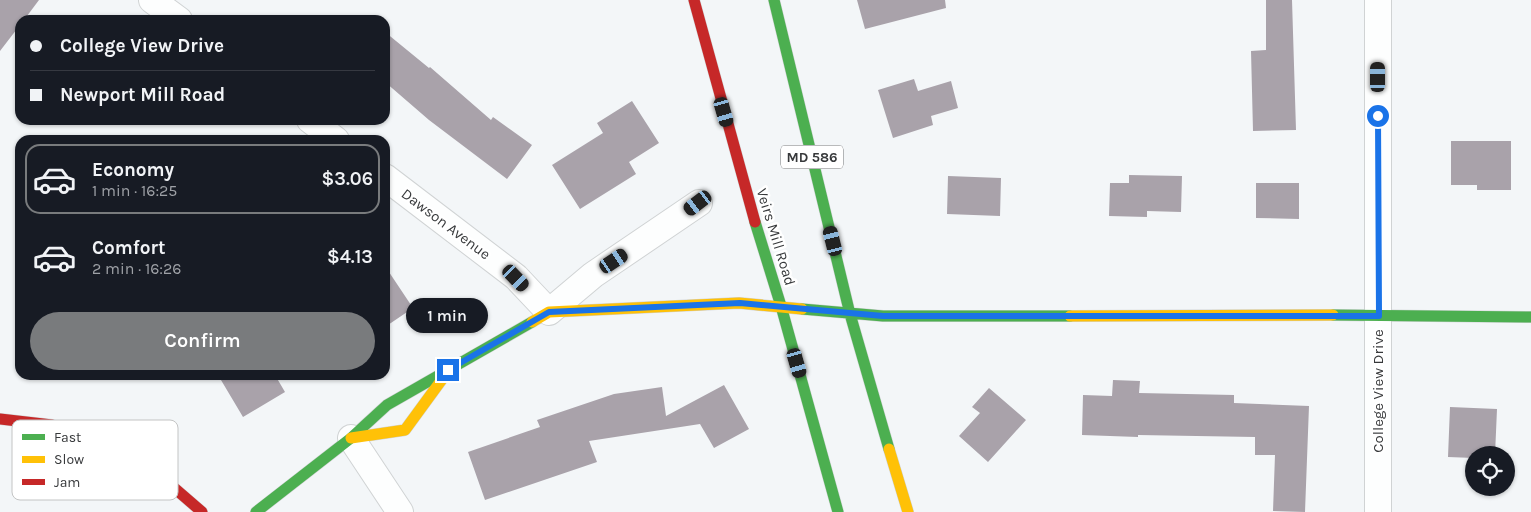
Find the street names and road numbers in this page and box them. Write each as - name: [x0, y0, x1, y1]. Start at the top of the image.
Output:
- road number: MD 586: [781, 146, 843, 168]
- street label: Dawson Avenue: [398, 185, 494, 263]
- street label: Veirs Mill Road: [753, 186, 799, 288]
- street label: College View Drive: [1369, 329, 1387, 453]

